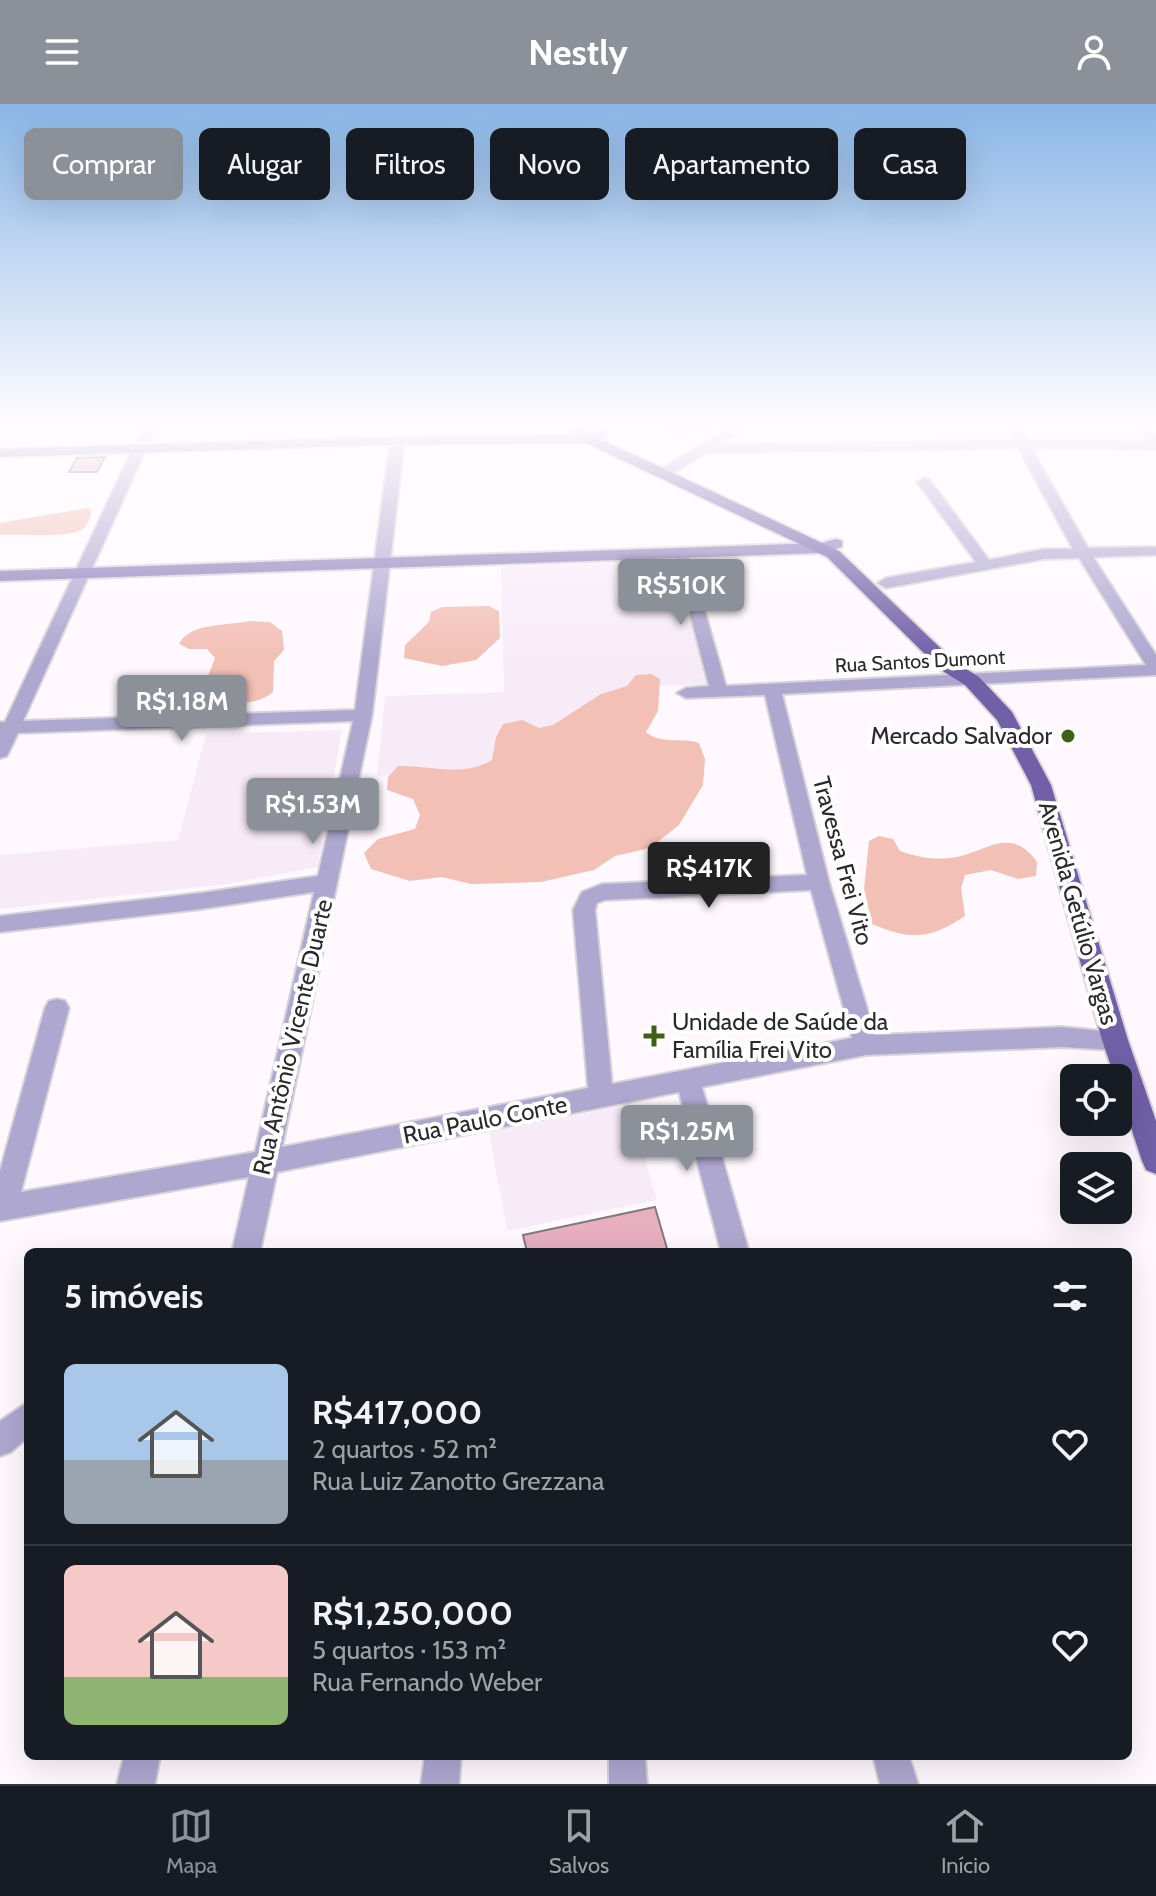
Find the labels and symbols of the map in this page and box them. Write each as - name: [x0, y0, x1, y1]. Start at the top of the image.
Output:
- pin: R$510K: [616, 559, 746, 627]
- street label: Rua Santos Dumont: [834, 645, 1006, 677]
- pin: R$1.18M: [108, 675, 256, 743]
- place label: Mercado Salvador: [871, 721, 1052, 750]
- marker: Mercado Salvador: [1059, 727, 1077, 745]
- street label: Travessa Frei Vito: [807, 773, 880, 948]
- pin: R$1.53M: [239, 778, 387, 846]
- street label: Avenida Getúlio Vargas: [1033, 798, 1124, 1028]
- pin: R$417K: [644, 842, 774, 910]
- street label: Rua Antônio Vicente Duarte: [247, 896, 338, 1178]
- place label: Unidade de Saúde da Família Frei Vito: [672, 1007, 889, 1064]
- marker: Unidade de Saúde da Família Frei Vito: [643, 1025, 665, 1047]
- street label: Rua Paulo Conte: [400, 1089, 569, 1150]
- pin: R$1.25M: [613, 1105, 761, 1173]

